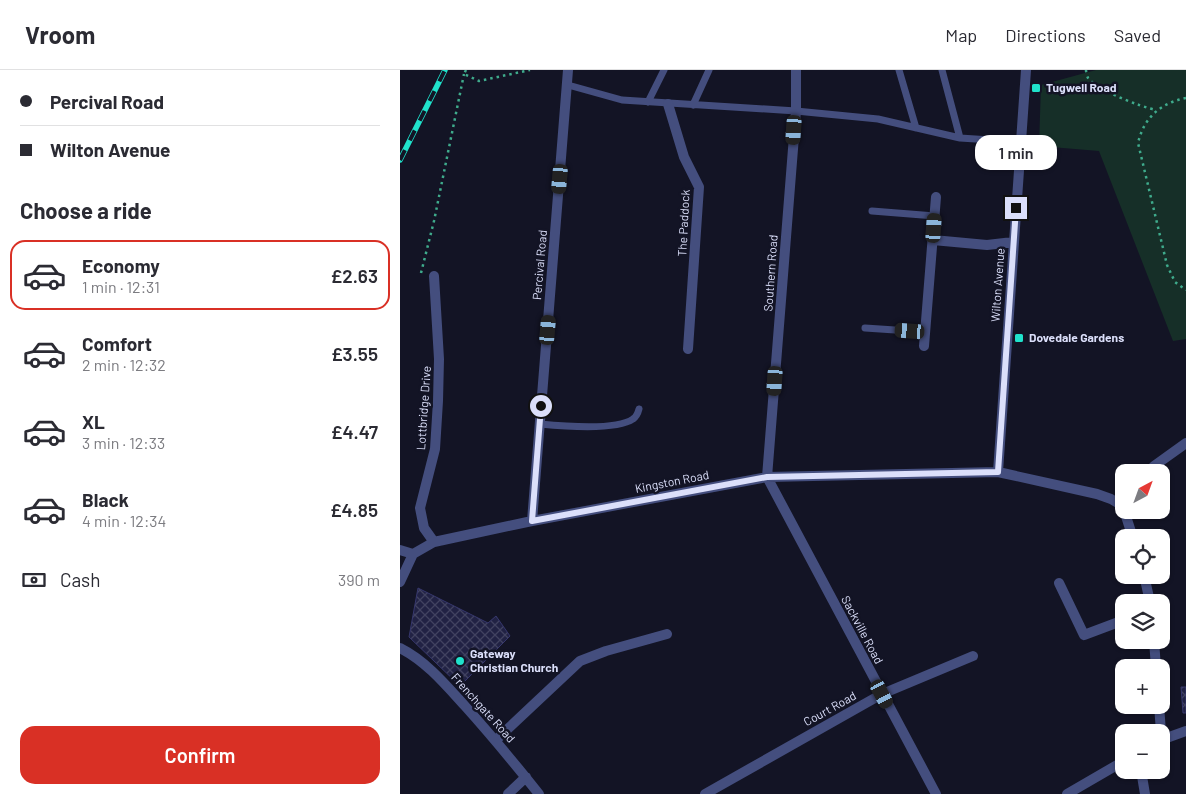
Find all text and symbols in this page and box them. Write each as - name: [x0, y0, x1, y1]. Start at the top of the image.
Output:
- text: Vroom: [25, 20, 95, 49]
- text: Map: [945, 24, 977, 46]
- text: Directions: [1005, 24, 1086, 46]
- text: Saved: [1114, 24, 1161, 46]
- place label: Tugwell Road: [1046, 80, 1117, 94]
- marker: Tugwell Road: [1030, 82, 1042, 94]
- text: Percival Road: [50, 90, 164, 113]
- car: [785, 115, 802, 145]
- callout: 1 min: [975, 136, 1057, 170]
- text: Wilton Avenue: [50, 138, 171, 161]
- text: 1 min: [999, 143, 1033, 162]
- car: [551, 163, 568, 195]
- street label: The Paddock: [674, 189, 692, 257]
- text: Choose a ride: [20, 197, 152, 223]
- route end: [1005, 197, 1027, 219]
- car: [925, 213, 942, 243]
- street label: Percival Road: [529, 229, 549, 301]
- street label: Southern Road: [760, 234, 780, 312]
- street label: Wilton Avenue: [987, 247, 1007, 322]
- icon: car: [22, 253, 67, 298]
- text: Economy: [82, 254, 160, 277]
- text: £2.63: [331, 264, 378, 287]
- text: 1 min · 12:31: [82, 277, 160, 296]
- car: [539, 314, 556, 346]
- car: [894, 322, 925, 340]
- place label: Dovedale Gardens: [1029, 330, 1124, 344]
- icon: car: [22, 331, 67, 376]
- text: Comfort: [82, 332, 152, 355]
- marker: Dovedale Gardens: [1013, 332, 1025, 344]
- text: £3.55: [331, 342, 378, 365]
- text: 2 min · 12:32: [82, 355, 166, 374]
- street label: Lottbridge Drive: [413, 365, 433, 451]
- car: [766, 366, 783, 396]
- route start: [530, 395, 552, 417]
- icon: car: [22, 409, 67, 454]
- text: XL: [82, 410, 105, 433]
- text: £4.47: [331, 420, 378, 443]
- text: 3 min · 12:33: [82, 433, 165, 452]
- north arrow: [1115, 464, 1170, 519]
- map controls: [1115, 464, 1170, 779]
- street label: Kingston Road: [634, 467, 710, 495]
- icon: car: [22, 487, 67, 532]
- text: Black: [82, 488, 129, 511]
- text: £4.85: [330, 498, 378, 521]
- text: 4 min · 12:34: [82, 511, 166, 530]
- button: locate: [1115, 529, 1170, 584]
- icon: cash: [20, 566, 48, 594]
- text: Cash: [60, 568, 101, 591]
- text: 390 m: [338, 570, 380, 589]
- street label: Sackville Road: [839, 593, 887, 666]
- button: layers: [1115, 594, 1170, 649]
- place label: Gateway Christian Church: [470, 646, 558, 674]
- marker: Gateway Christian Church: [454, 655, 466, 667]
- button: +: [1115, 659, 1170, 714]
- street label: Frenchgate Road: [449, 670, 519, 745]
- car: [868, 677, 895, 711]
- street label: Court Road: [801, 688, 858, 728]
- button: −: [1115, 724, 1170, 779]
- button: Confirm: [20, 726, 380, 784]

